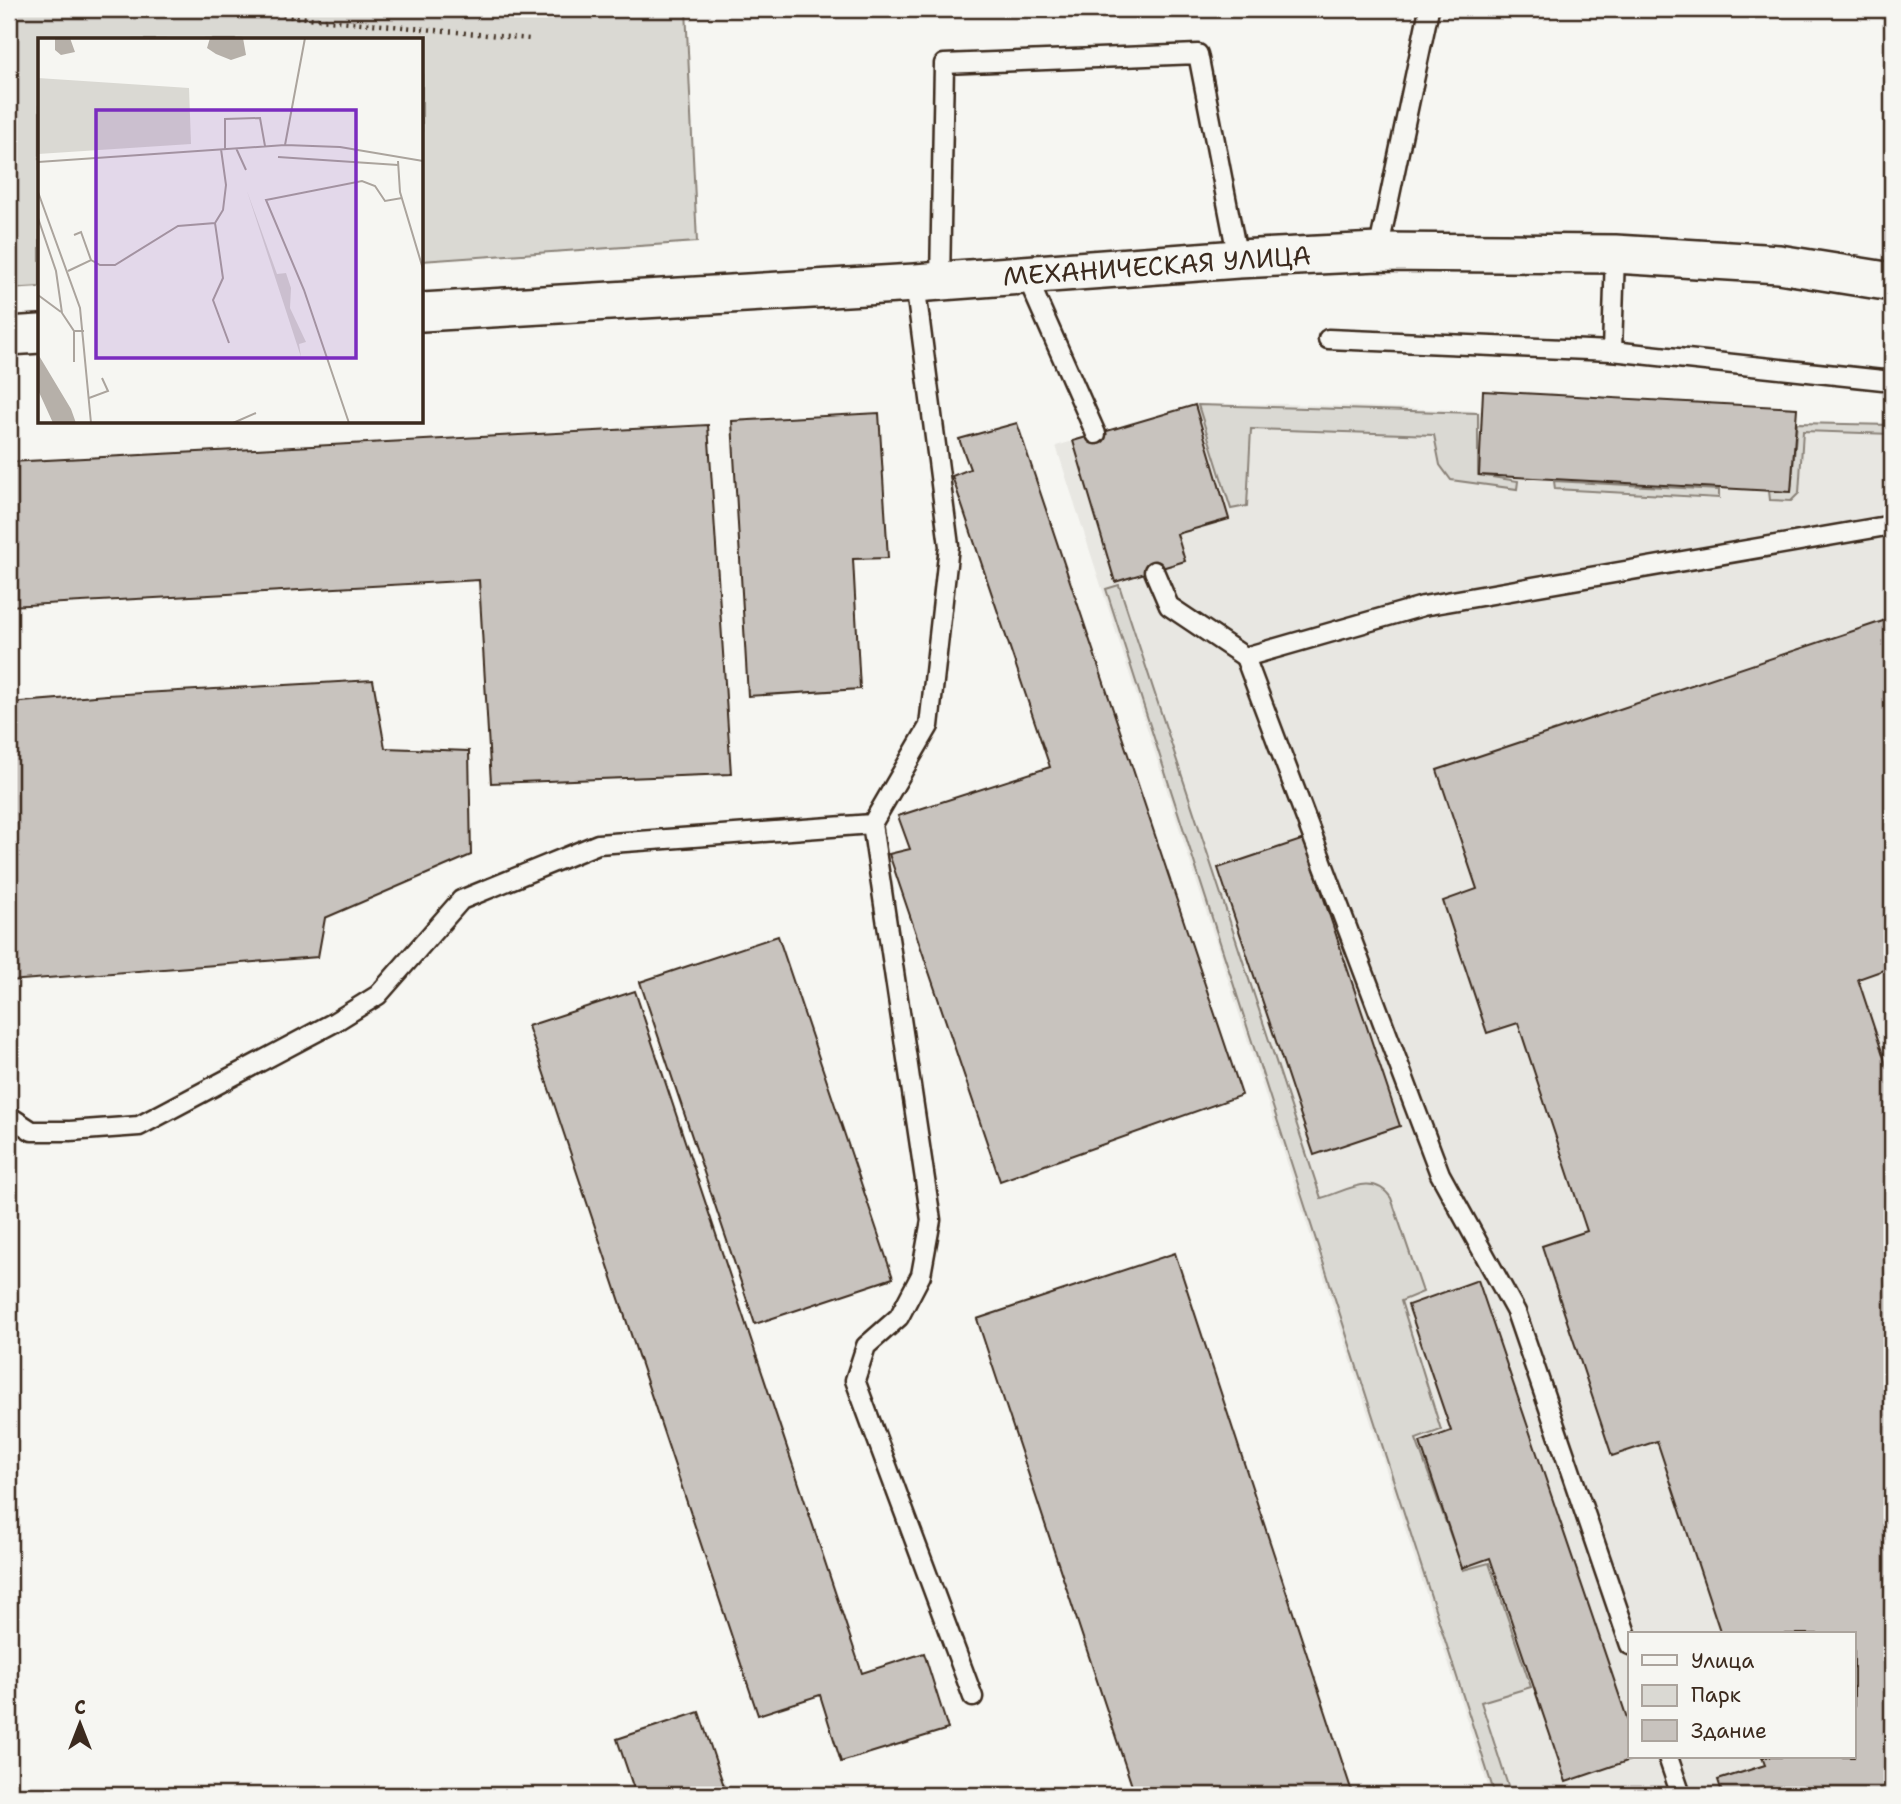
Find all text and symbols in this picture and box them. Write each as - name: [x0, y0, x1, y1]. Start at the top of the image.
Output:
- inset map: [38, 38, 424, 424]
- street label: МЕХАНИЧЕСКАЯ УЛИЦА: [1002, 237, 1312, 294]
- legend: [1628, 1632, 1856, 1758]
- text: Улица: [1691, 1647, 1754, 1675]
- text: Парк: [1691, 1681, 1741, 1709]
- north arrow: [46, 1688, 116, 1758]
- text: С: [74, 1695, 86, 1720]
- text: Здание: [1691, 1717, 1767, 1745]

